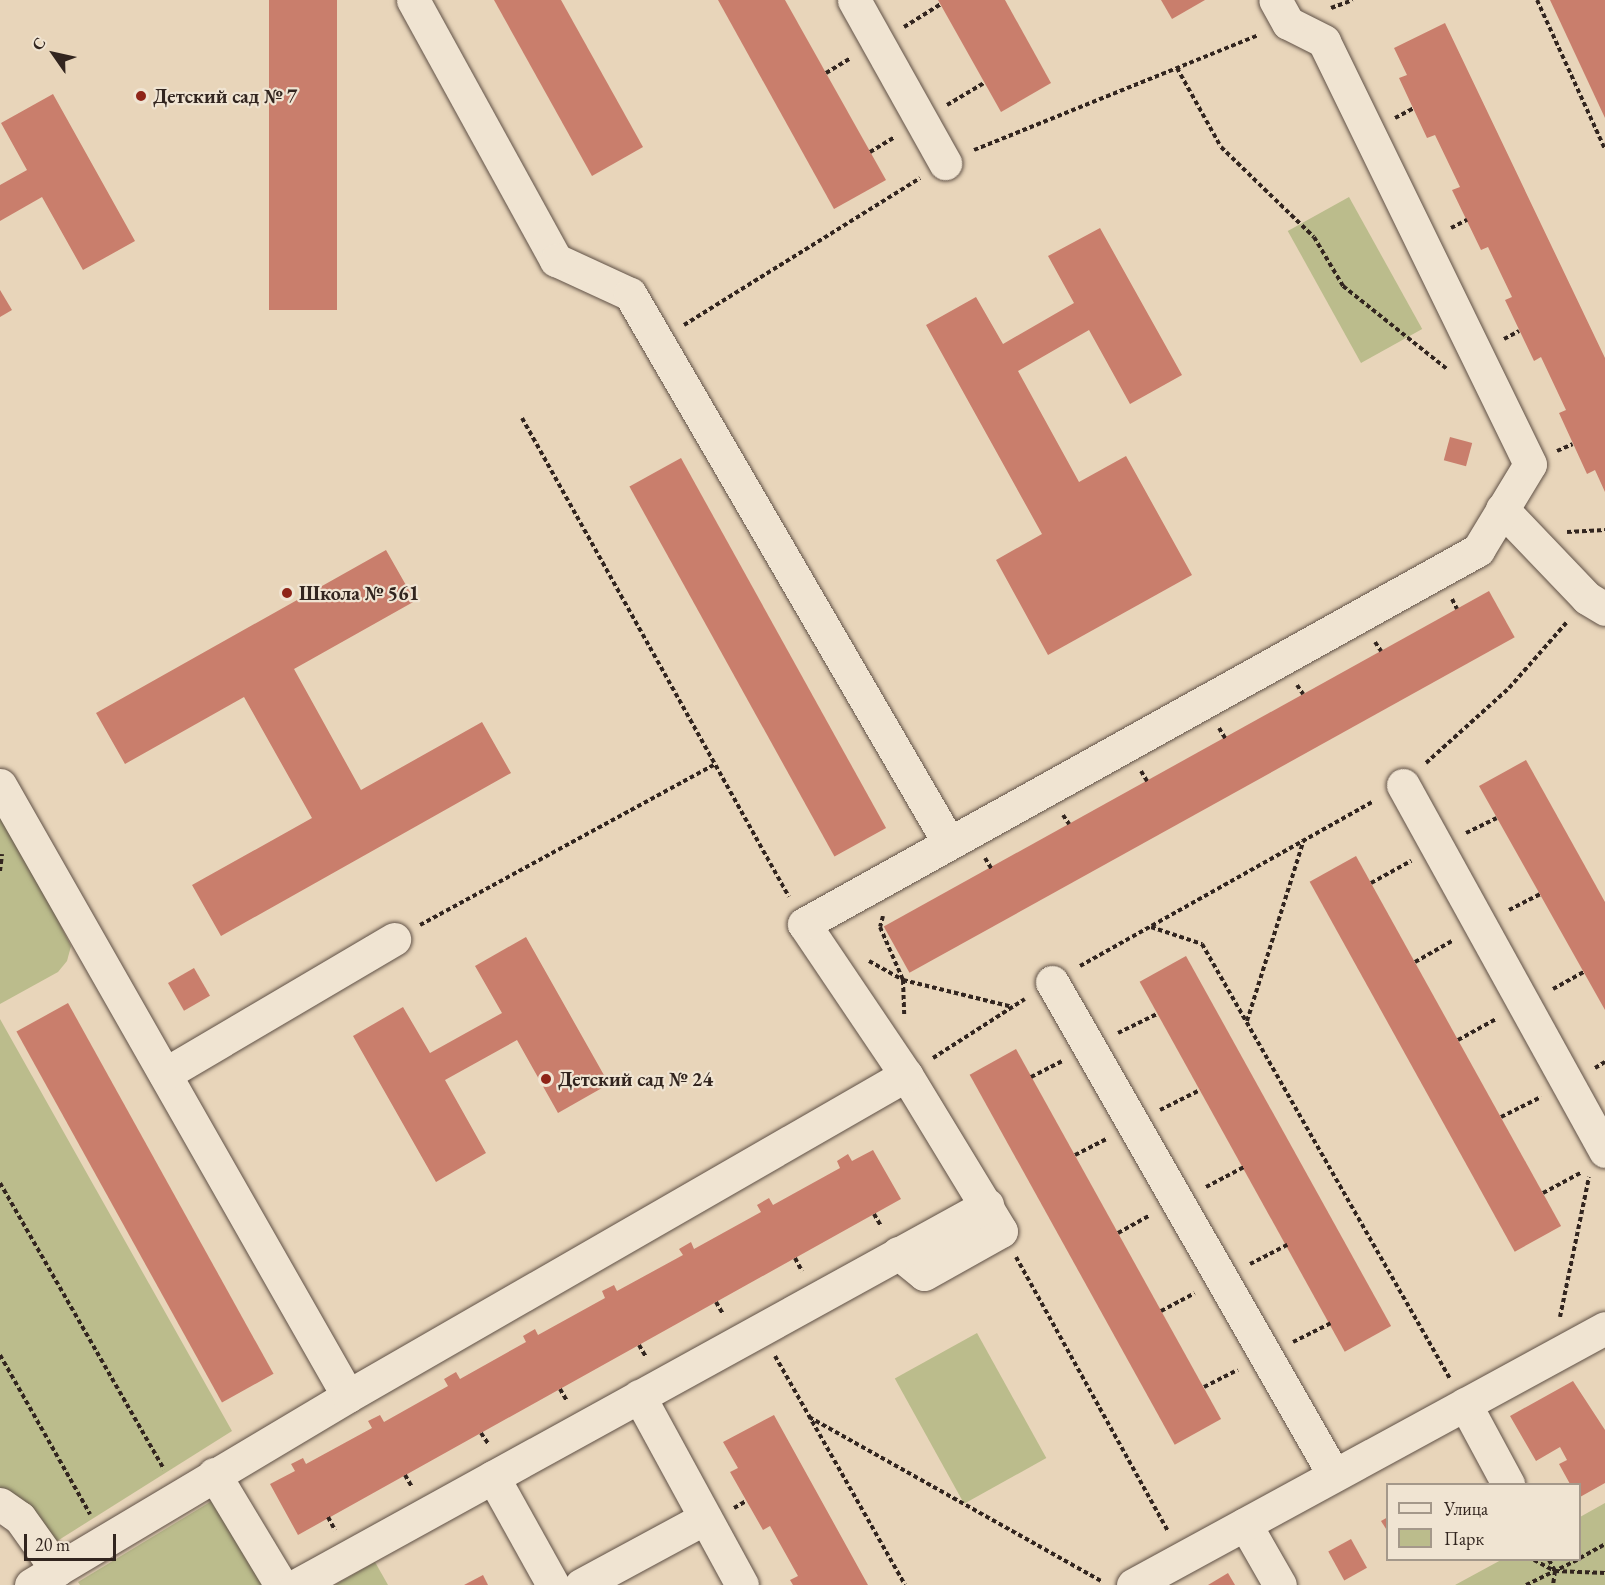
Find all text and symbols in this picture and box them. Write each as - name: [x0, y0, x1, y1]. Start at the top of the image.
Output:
- north arrow: [24, 24, 84, 84]
- text: С: [27, 33, 51, 54]
- place label: Детский сад № 7: [153, 84, 297, 108]
- marker: Детский сад № 7: [134, 89, 148, 103]
- place label: Школа № 561: [299, 581, 419, 605]
- marker: Школа № 561: [280, 586, 294, 600]
- place label: Детский сад № 24: [558, 1067, 713, 1091]
- marker: Детский сад № 24: [539, 1072, 553, 1086]
- legend: [1386, 1483, 1581, 1561]
- text: Улица: [1444, 1497, 1488, 1520]
- scale bar: [27, 1522, 118, 1560]
- text: Парк: [1444, 1527, 1484, 1550]
- text: 20 m: [35, 1533, 70, 1556]

